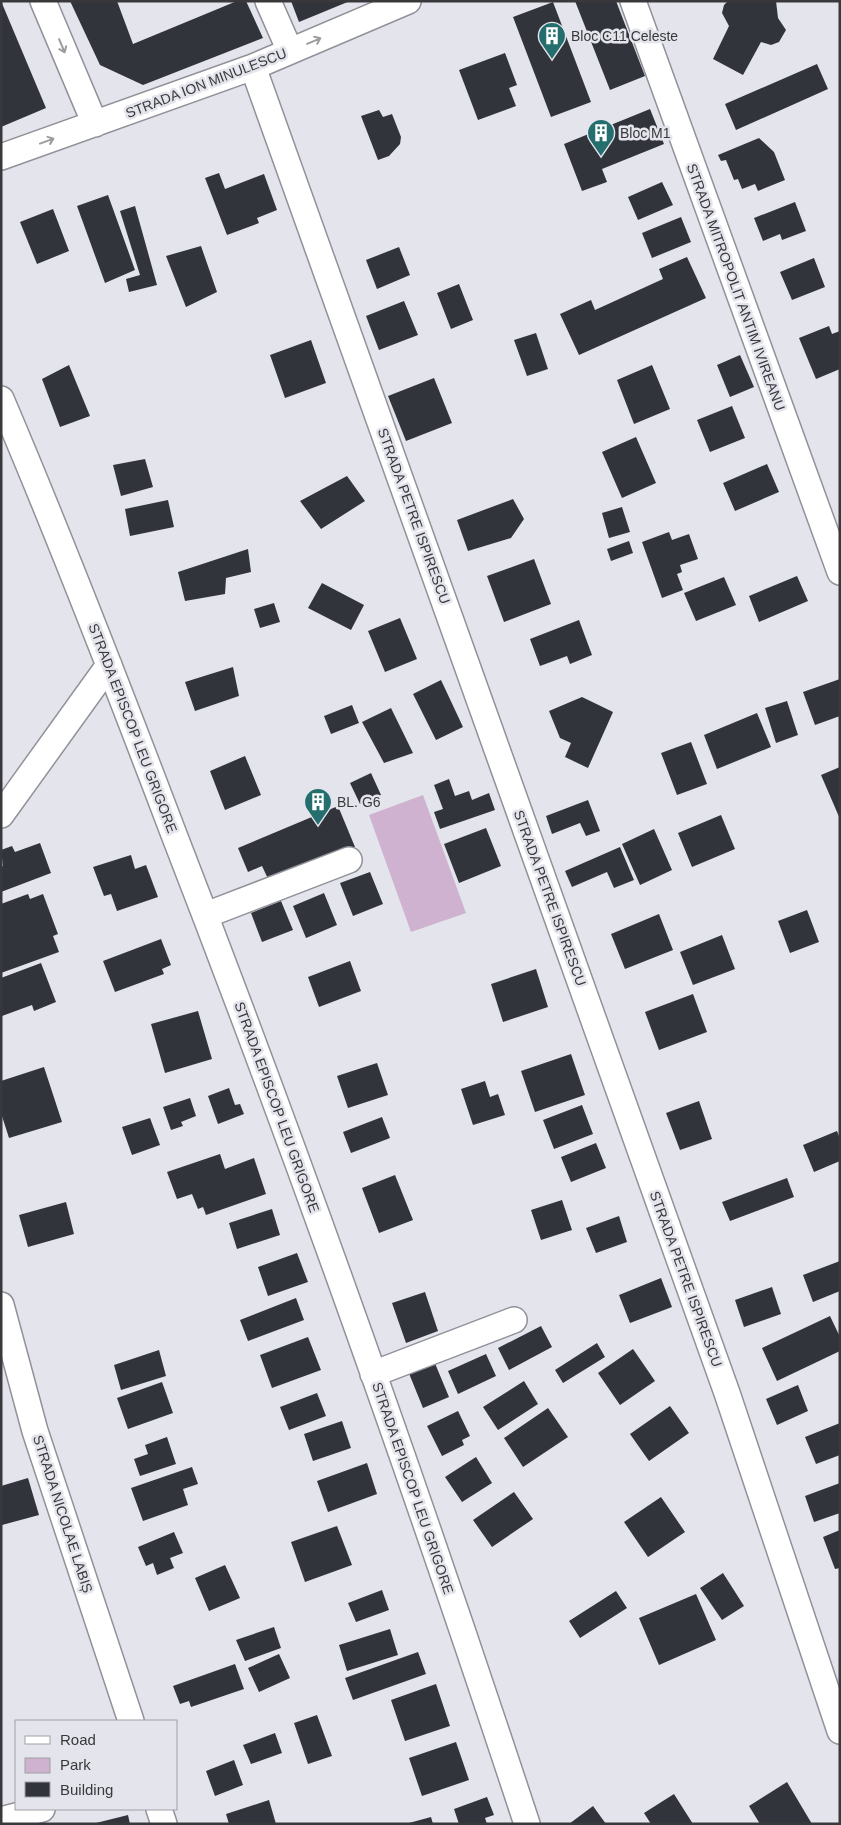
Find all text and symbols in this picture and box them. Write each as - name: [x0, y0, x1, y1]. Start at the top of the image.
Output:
- building icon: Bloc C11 Celeste: [537, 21, 567, 60]
- place label: Bloc C11 Celeste: [571, 28, 678, 44]
- one-way arrow: [306, 36, 321, 46]
- one-way arrow: [58, 38, 68, 53]
- street label: STRADA ION MINULESCU: [123, 45, 289, 121]
- building icon: Bloc M1: [586, 118, 616, 157]
- place label: Bloc M1: [620, 125, 671, 141]
- one-way arrow: [39, 136, 54, 145]
- street label: STRADA MITROPOLIT ANTIM IVIREANU: [684, 161, 788, 413]
- street label: STRADA PETRE ISPIRESCU: [375, 426, 453, 606]
- street label: STRADA EPISCOP LEU GRIGORE: [86, 621, 180, 835]
- building icon: BL. G6: [303, 787, 333, 826]
- place label: BL. G6: [337, 794, 381, 810]
- street label: STRADA PETRE ISPIRESCU: [511, 808, 589, 988]
- street label: STRADA EPISCOP LEU GRIGORE: [231, 999, 323, 1215]
- street label: STRADA PETRE ISPIRESCU: [647, 1189, 725, 1369]
- street label: STRADA EPISCOP LEU GRIGORE: [369, 1380, 457, 1596]
- street label: STRADA NICOLAE LABIȘ: [30, 1433, 96, 1595]
- legend: [15, 1720, 178, 1810]
- text: Road: [60, 1731, 96, 1748]
- text: Park: [60, 1756, 91, 1773]
- text: Building: [60, 1781, 113, 1798]

